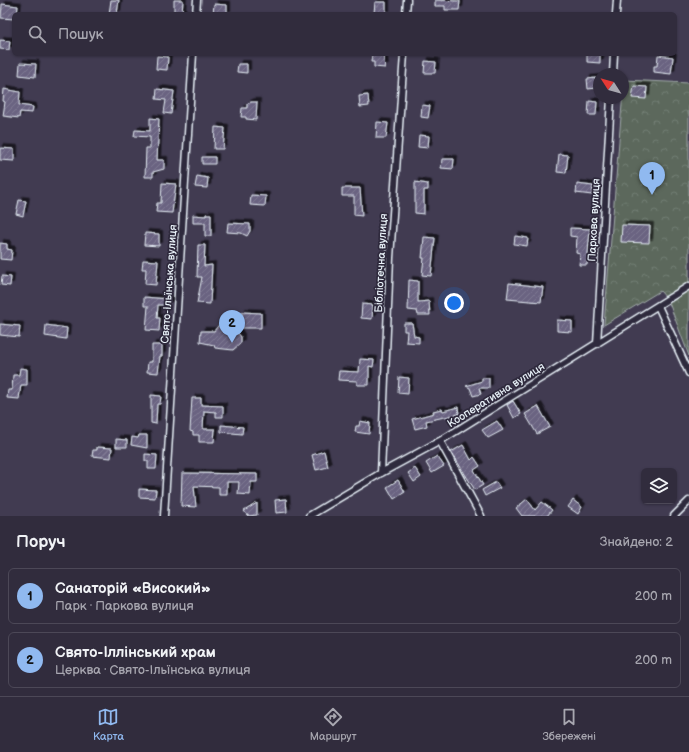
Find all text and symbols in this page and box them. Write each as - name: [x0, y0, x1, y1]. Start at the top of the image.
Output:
- search box: [12, 12, 677, 56]
- icon: search: [26, 23, 48, 45]
- text: Пошук: [58, 25, 104, 44]
- north arrow: [593, 68, 629, 104]
- pin: 1: [639, 162, 665, 195]
- street label: Паркова вулиця: [585, 178, 603, 262]
- street label: Бібліотечна вулиця: [372, 213, 390, 313]
- street label: Свято-Ільїнська вулиця: [158, 224, 180, 344]
- your location: [444, 293, 464, 313]
- pin: 2: [219, 310, 245, 343]
- street label: Кооперативна вулиця: [445, 360, 547, 430]
- map controls: [641, 468, 677, 504]
- button: layers: [641, 468, 677, 504]
- text: Поруч: [16, 532, 66, 552]
- text: Знайдено: 2: [600, 534, 673, 550]
- text: Санаторій «Високий»: [55, 579, 211, 598]
- text: 1: [27, 588, 33, 604]
- text: 200 m: [635, 588, 672, 604]
- text: Парк · Паркова вулиця: [55, 598, 194, 614]
- text: Свято-Іллінський храм: [55, 643, 216, 662]
- text: 2: [26, 652, 34, 668]
- text: 200 m: [635, 652, 672, 668]
- text: Церква · Свято-Ільїнська вулиця: [55, 662, 251, 678]
- tab: Карта: [93, 706, 124, 743]
- tab: Маршрут: [310, 706, 357, 743]
- tab: Збережені: [542, 706, 596, 743]

